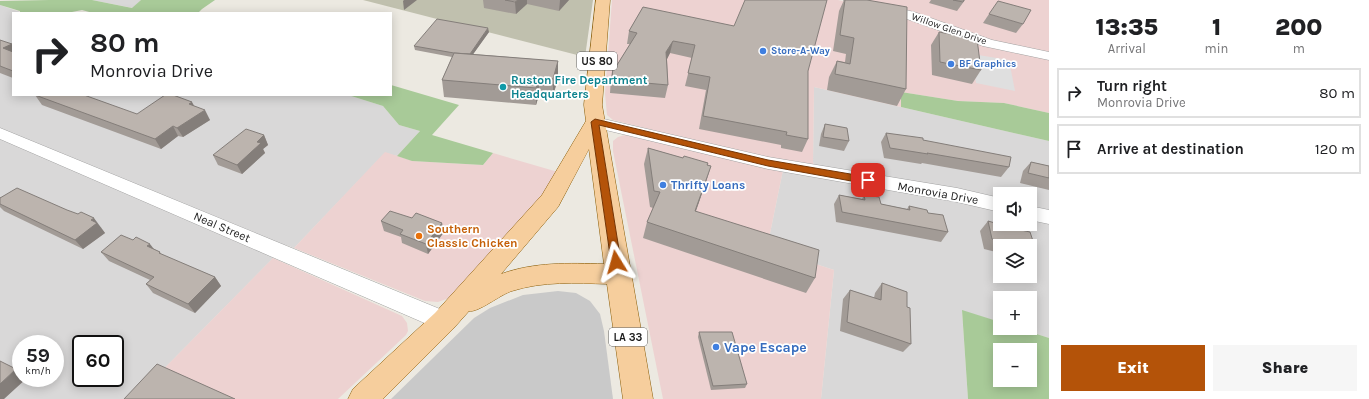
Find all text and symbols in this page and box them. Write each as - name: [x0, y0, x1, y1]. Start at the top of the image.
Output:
- street label: Willow Glen Drive: [910, 11, 988, 47]
- text: 13:35: [1096, 13, 1158, 41]
- text: 1: [1212, 13, 1221, 41]
- text: 200: [1275, 13, 1322, 41]
- text: 80 m: [90, 26, 159, 59]
- icon: right: [24, 28, 76, 80]
- text: Arrival: [1108, 41, 1146, 56]
- text: min: [1205, 41, 1228, 56]
- text: m: [1293, 41, 1305, 56]
- place label: Store-A-Way: [771, 45, 830, 57]
- marker: Store-A-Way: [758, 46, 768, 56]
- road number: US 80: [577, 52, 617, 70]
- place label: BF Graphics: [959, 58, 1016, 70]
- marker: BF Graphics: [946, 59, 956, 69]
- text: Monrovia Drive: [90, 60, 213, 82]
- place label: Ruston Fire Department Headquarters: [511, 73, 648, 101]
- text: Turn right: [1097, 77, 1167, 95]
- marker: Ruston Fire Department Headquarters: [498, 82, 508, 92]
- icon: right: [1063, 82, 1085, 104]
- text: 80 m: [1319, 84, 1355, 102]
- text: Monrovia Drive: [1097, 95, 1186, 110]
- icon: arrive: [1063, 138, 1085, 160]
- text: Arrive at destination: [1097, 140, 1244, 158]
- text: 120 m: [1315, 140, 1355, 158]
- pin: [851, 163, 885, 197]
- icon: arrive: [857, 169, 879, 191]
- place label: Thrifty Loans: [671, 178, 745, 192]
- street label: Monrovia Drive: [896, 179, 980, 207]
- marker: Thrifty Loans: [658, 180, 668, 190]
- map controls: [993, 187, 1037, 387]
- button: sound: [993, 187, 1037, 231]
- street label: Neal Street: [192, 209, 253, 245]
- place label: Southern Classic Chicken: [427, 222, 518, 250]
- marker: Southern Classic Chicken: [414, 231, 424, 241]
- button: layers: [993, 239, 1037, 283]
- position arrow: [595, 241, 637, 283]
- button: +: [993, 291, 1037, 335]
- road number: LA 33: [609, 328, 647, 346]
- speed limit sign: 60: [72, 335, 124, 387]
- place label: Vape Escape: [724, 339, 807, 356]
- marker: Vape Escape: [711, 342, 721, 352]
- button: −: [993, 343, 1037, 387]
- text: 59: [26, 344, 50, 367]
- button: Exit: [1061, 345, 1205, 391]
- button: Share: [1213, 345, 1357, 391]
- text: km/h: [25, 365, 51, 377]

